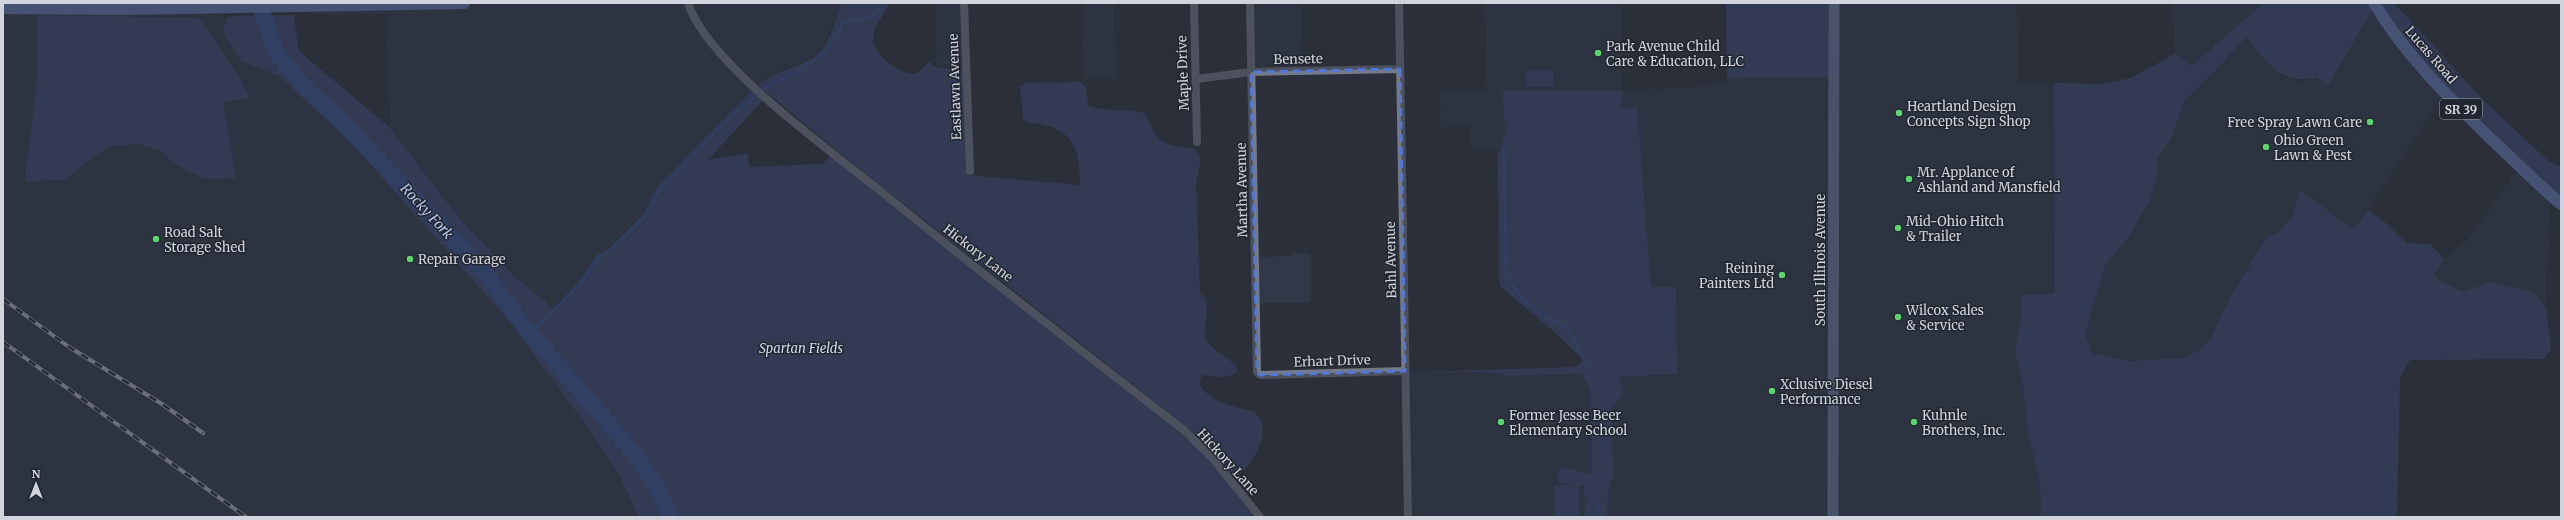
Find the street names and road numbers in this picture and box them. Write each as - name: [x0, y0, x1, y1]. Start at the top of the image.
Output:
- street label: Lucas Road: [2401, 23, 2461, 87]
- street label: Eastlawn Avenue: [945, 33, 965, 141]
- street label: Maple Drive: [1173, 35, 1193, 111]
- street label: Bensete: [1273, 50, 1323, 68]
- road number: SR 39: [2440, 99, 2482, 119]
- street label: Martha Avenue: [1233, 142, 1251, 238]
- street label: South Illinois Avenue: [1812, 193, 1829, 326]
- street label: Hickory Lane: [940, 220, 1016, 286]
- street label: Bahl Avenue: [1382, 221, 1400, 299]
- street label: Erhart Drive: [1293, 351, 1371, 371]
- street label: Hickory Lane: [1194, 425, 1263, 499]

